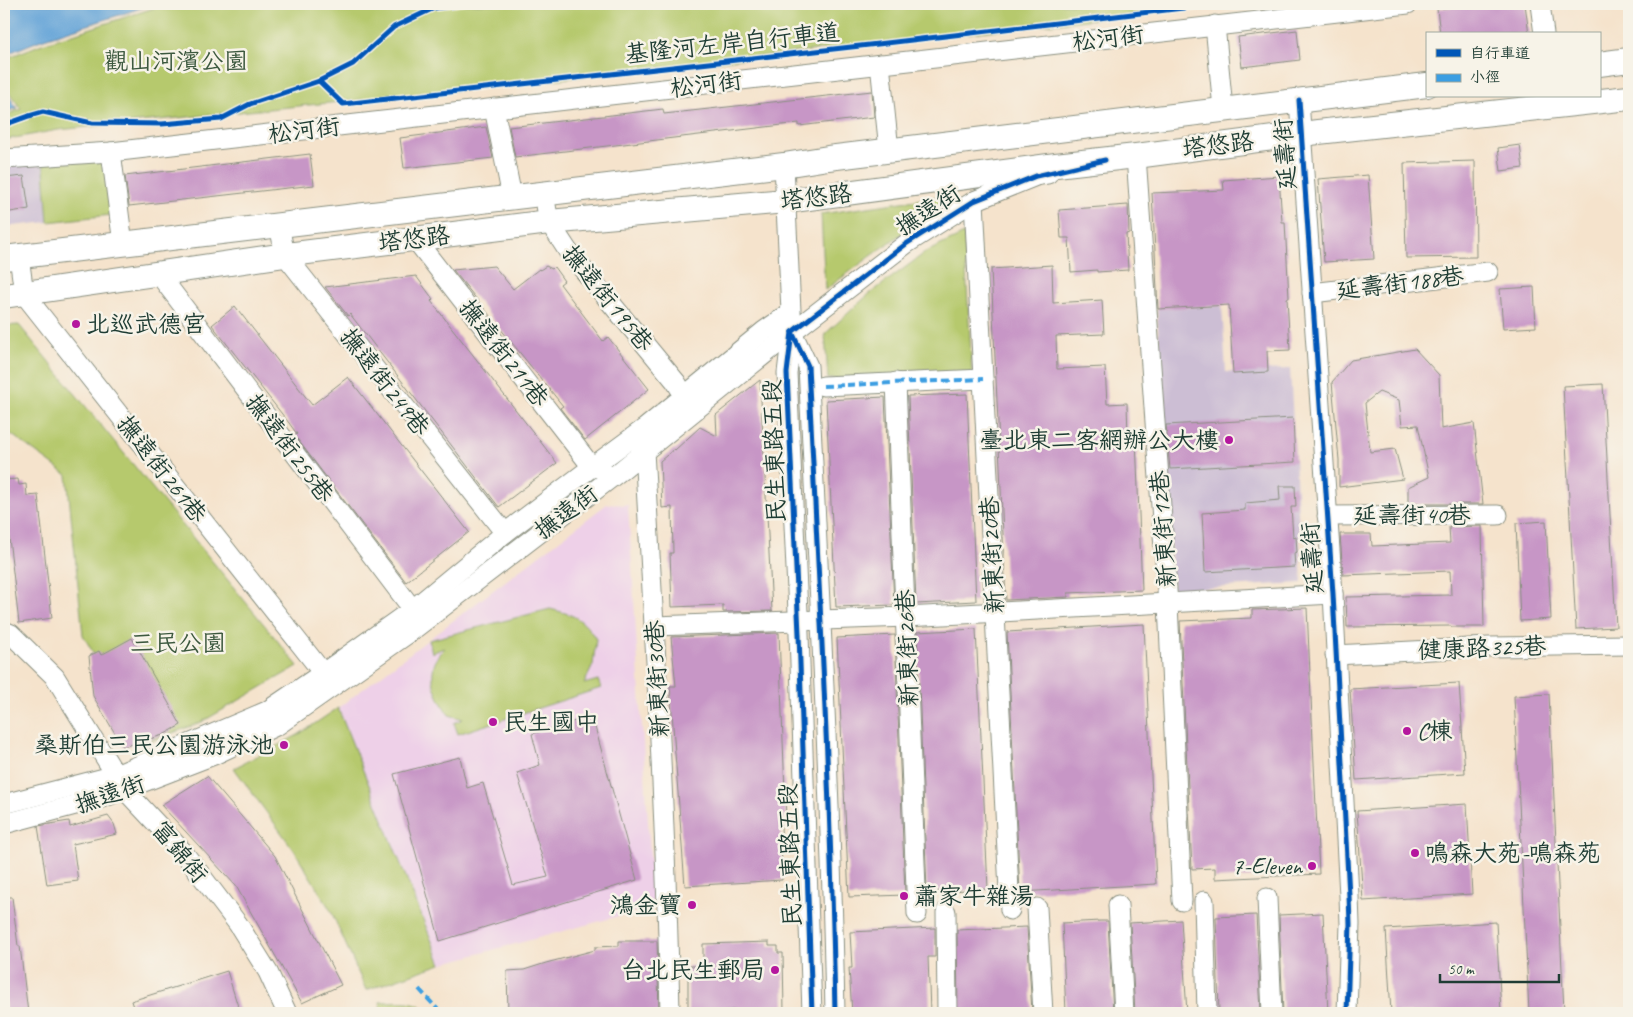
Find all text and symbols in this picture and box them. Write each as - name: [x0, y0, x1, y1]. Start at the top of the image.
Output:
- street label: 基隆河左岸自行車道: [623, 17, 841, 69]
- street label: 松河街: [1070, 19, 1146, 57]
- legend: [1426, 32, 1600, 98]
- text: 自行車道: [1470, 44, 1530, 63]
- park label: 觀山河濱公園: [104, 46, 248, 76]
- street label: 松河街: [668, 65, 744, 103]
- text: 小徑: [1470, 68, 1500, 87]
- street label: 松河街: [266, 111, 342, 149]
- street label: 延壽街: [1268, 117, 1302, 191]
- street label: 塔悠路: [1180, 126, 1256, 164]
- street label: 塔悠路: [778, 178, 854, 216]
- street label: 撫遠街: [890, 178, 966, 242]
- street label: 塔悠路: [376, 220, 452, 258]
- street label: 撫遠街195巷: [556, 239, 660, 357]
- street label: 延壽街188巷: [1334, 260, 1466, 306]
- street label: 撫遠街211巷: [453, 293, 555, 413]
- place label: 北巡武德宮: [86, 309, 206, 339]
- marker: 北巡武德宮: [70, 318, 82, 330]
- street label: 撫遠街249巷: [334, 322, 436, 442]
- street label: 民生東路五段: [756, 379, 792, 523]
- street label: 撫遠街255巷: [239, 388, 341, 508]
- street label: 撫遠街261巷: [111, 409, 213, 529]
- place label: 臺北東二客網辦公大樓: [979, 425, 1219, 455]
- marker: 臺北東二客網辦公大樓: [1223, 434, 1235, 446]
- street label: 新東街12巷: [1144, 469, 1182, 589]
- street label: 撫遠街: [528, 478, 604, 546]
- street label: 新東街20巷: [974, 495, 1010, 615]
- street label: 延壽街40巷: [1353, 500, 1471, 530]
- street label: 延壽街: [1295, 521, 1329, 595]
- street label: 新東街26巷: [890, 589, 924, 707]
- street label: 新東街30巷: [639, 619, 675, 739]
- park label: 三民公園: [130, 628, 226, 658]
- street label: 健康路325巷: [1417, 631, 1547, 665]
- place label: 民生國中: [503, 707, 599, 737]
- marker: 民生國中: [487, 716, 499, 728]
- place label: C棟: [1417, 716, 1453, 746]
- marker: C棟: [1401, 725, 1413, 737]
- place label: 桑斯伯三民公園游泳池: [34, 730, 274, 760]
- marker: 桑斯伯三民公園游泳池: [278, 739, 290, 751]
- street label: 撫遠街: [71, 768, 149, 820]
- street label: 民生東路五段: [772, 783, 808, 927]
- street label: 富錦街: [145, 815, 215, 889]
- place label: 鳴森大苑-鳴森苑: [1425, 838, 1601, 868]
- marker: 鳴森大苑-鳴森苑: [1409, 847, 1421, 859]
- place label: 7-Eleven: [1232, 851, 1303, 881]
- marker: 7-Eleven: [1306, 860, 1318, 872]
- place label: 蕭家牛雜湯: [914, 881, 1034, 911]
- place label: 鴻金寶: [610, 890, 682, 920]
- marker: 蕭家牛雜湯: [898, 890, 910, 902]
- marker: 鴻金寶: [686, 899, 698, 911]
- scale bar: [1440, 952, 1559, 984]
- place label: 台北民生郵局: [621, 955, 765, 985]
- text: 50 m: [1448, 960, 1475, 979]
- marker: 台北民生郵局: [769, 964, 781, 976]

